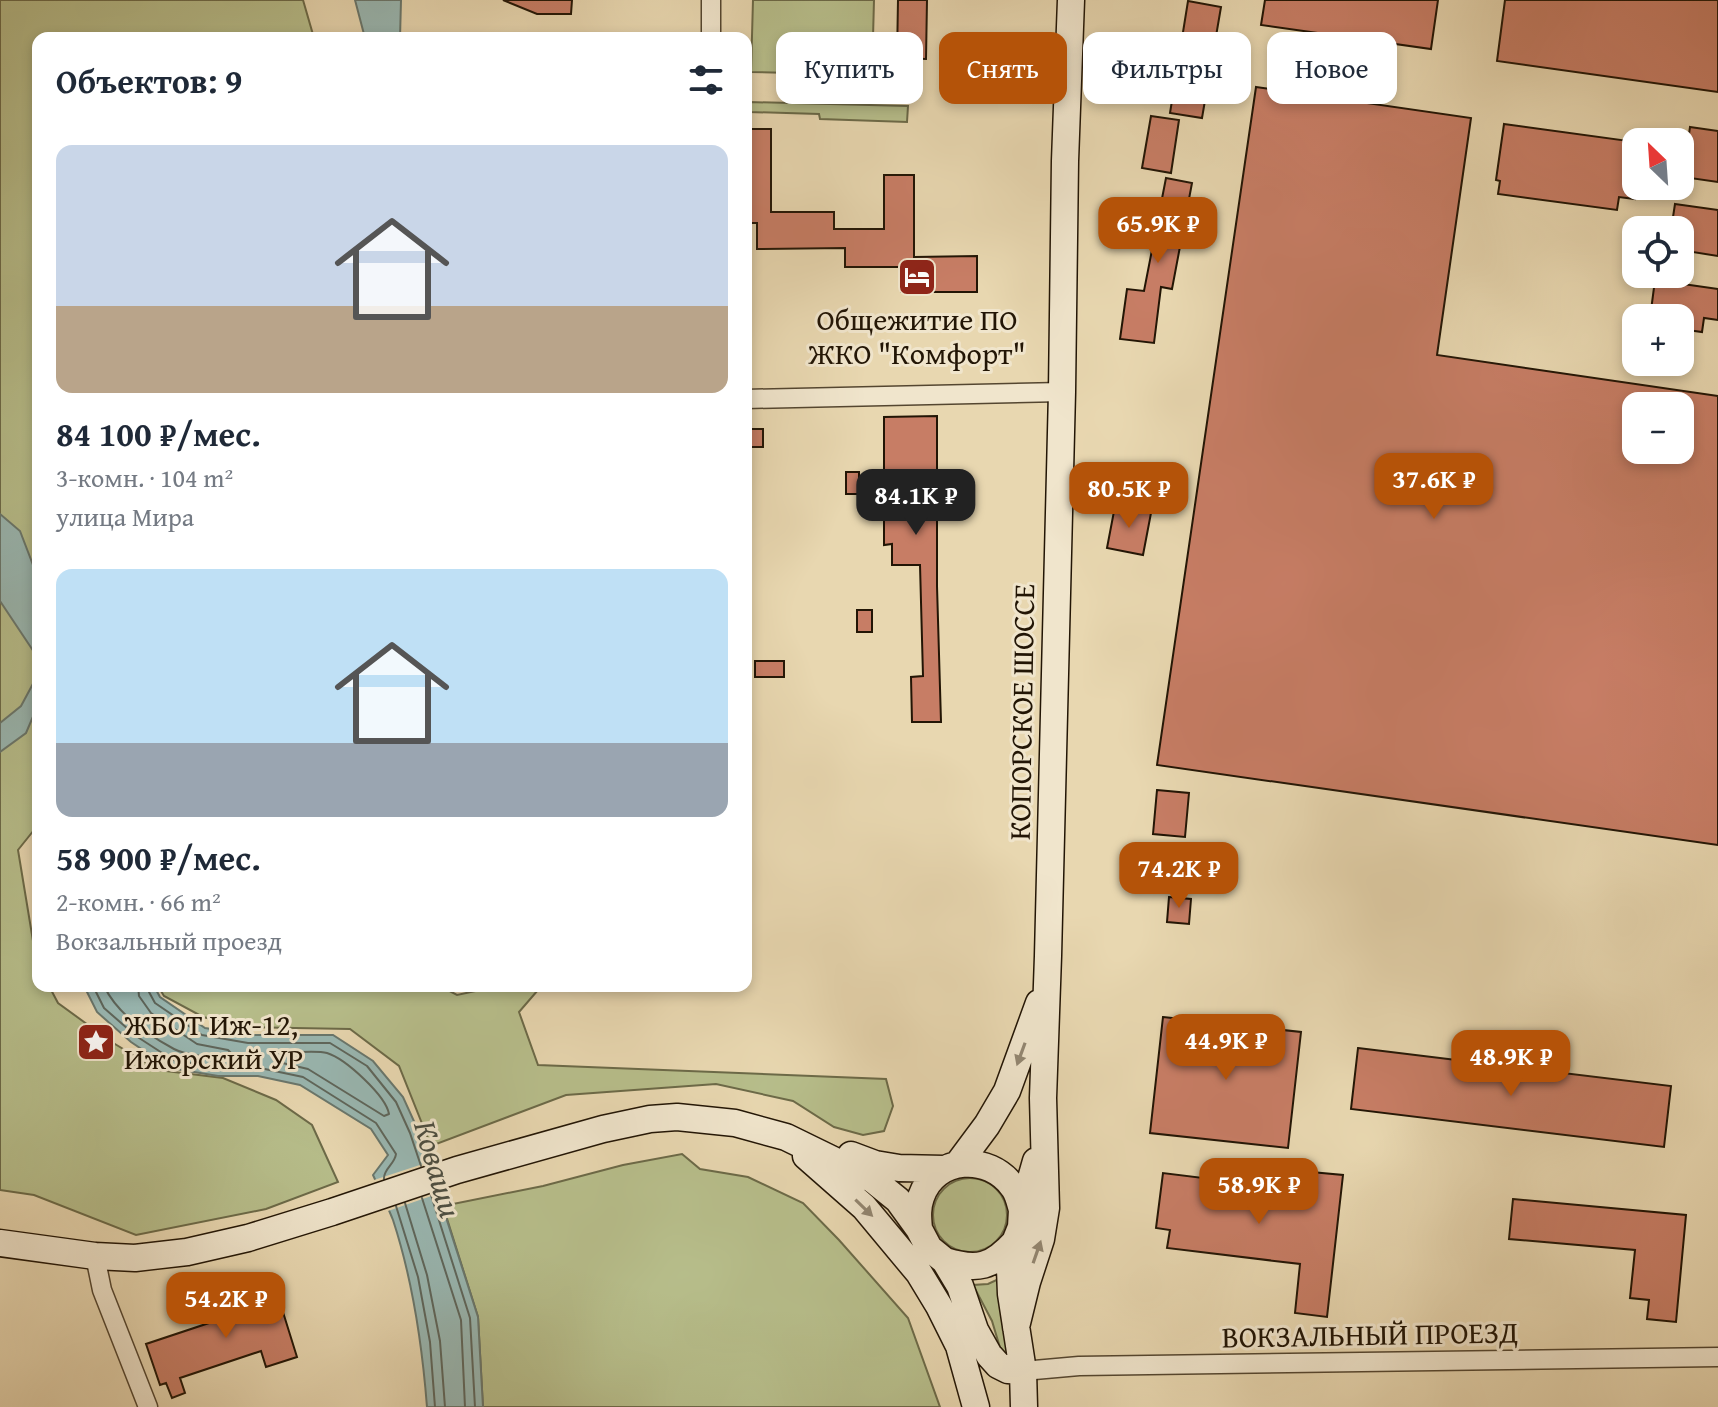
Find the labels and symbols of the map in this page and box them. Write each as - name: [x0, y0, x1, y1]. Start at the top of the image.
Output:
- north arrow: [1622, 128, 1694, 200]
- pin: 65.9K ₽: [1084, 197, 1232, 265]
- hotel icon: Общежитие ПО ЖКО "Комфорт": [896, 256, 938, 298]
- place label: Общежитие ПО ЖКО "Комфорт": [807, 297, 1026, 375]
- pin: 37.6K ₽: [1360, 453, 1508, 521]
- pin: 80.5K ₽: [1055, 462, 1203, 530]
- pin: 84.1K ₽: [842, 469, 990, 537]
- street label: КОПОРСКОЕ ШОССЕ: [997, 584, 1045, 840]
- pin: 74.2K ₽: [1105, 842, 1253, 910]
- place label: ЖБОТ Иж-12, Ижорский УР: [123, 1002, 303, 1080]
- pin: 44.9K ₽: [1152, 1014, 1300, 1082]
- place icon: ЖБОТ Иж-12, Ижорский УР: [75, 1021, 117, 1063]
- pin: 48.9K ₽: [1437, 1030, 1585, 1098]
- one-way arrow: [1014, 1043, 1026, 1067]
- water label: Коваши: [402, 1115, 475, 1223]
- pin: 58.9K ₽: [1185, 1158, 1333, 1226]
- one-way arrow: [854, 1199, 873, 1217]
- one-way arrow: [1031, 1240, 1043, 1264]
- pin: 54.2K ₽: [152, 1272, 300, 1340]
- street label: ВОКЗАЛЬНЫЙ ПРОЕЗД: [1221, 1309, 1519, 1359]

